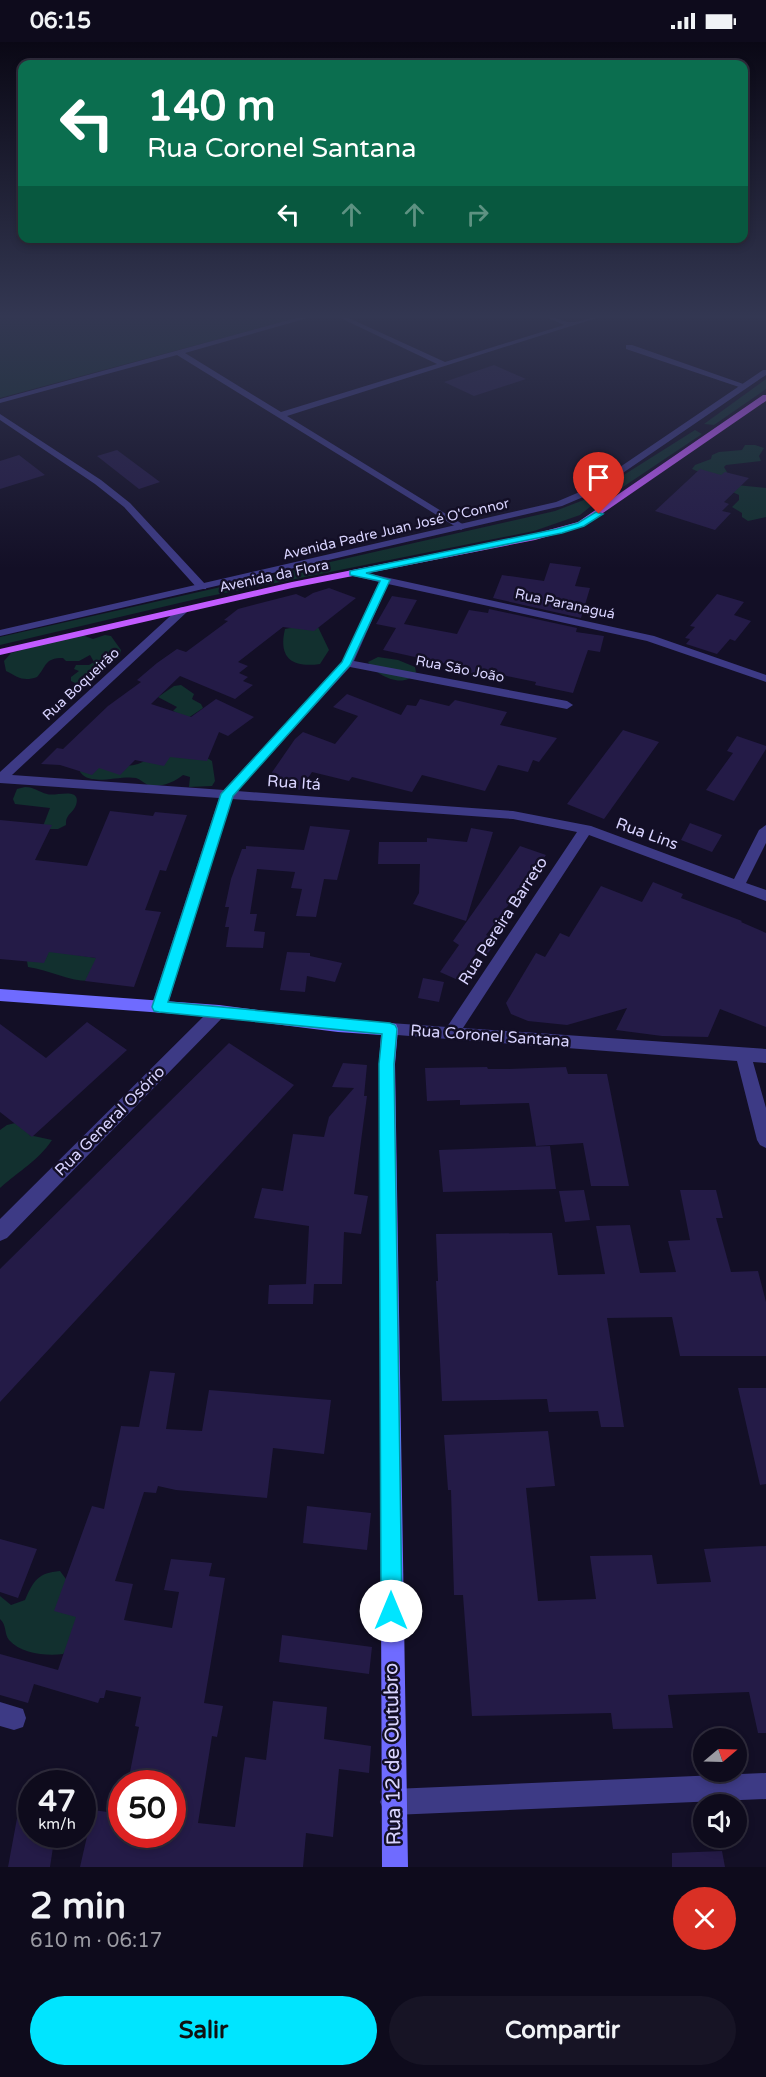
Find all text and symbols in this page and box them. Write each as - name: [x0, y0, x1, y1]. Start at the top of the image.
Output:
- text: 06:15: [30, 8, 91, 34]
- text: 140 m: [147, 81, 276, 132]
- icon: left: [48, 84, 126, 162]
- text: Rua Coronel Santana: [147, 132, 416, 165]
- icon: left: [272, 198, 305, 231]
- icon: ahead: [335, 198, 368, 231]
- icon: ahead: [398, 198, 431, 231]
- icon: right: [461, 198, 494, 231]
- pin: [573, 452, 624, 514]
- icon: arrive: [582, 461, 615, 494]
- street label: Avenida Padre Juan José O'Connor: [281, 495, 511, 563]
- street label: Avenida da Flora: [218, 556, 330, 596]
- street label: Rua Paranaguá: [513, 585, 617, 623]
- street label: Rua Boqueirão: [39, 644, 123, 724]
- street label: Rua São João: [414, 652, 506, 686]
- street label: Rua Itá: [266, 771, 322, 795]
- street label: Rua Lins: [613, 814, 681, 854]
- street label: Rua Pereira Barreto: [454, 853, 552, 989]
- street label: Rua Coronel Santana: [410, 1020, 570, 1052]
- street label: Rua General Osório: [51, 1062, 169, 1180]
- position arrow: [359, 1579, 423, 1643]
- street label: Rua 12 de Outubro: [379, 1663, 407, 1845]
- north arrow: [693, 1728, 747, 1782]
- map controls: [693, 1728, 747, 1848]
- speed limit sign: 50: [108, 1770, 186, 1848]
- text: 47: [38, 1783, 76, 1820]
- button: sound: [693, 1794, 747, 1848]
- text: km/h: [38, 1815, 76, 1833]
- text: 2 min: [30, 1885, 126, 1928]
- button: close: [673, 1887, 736, 1950]
- text: 610 m · 06:17: [30, 1929, 162, 1953]
- button: Salir: [30, 1996, 377, 2065]
- button: Compartir: [389, 1996, 736, 2065]

